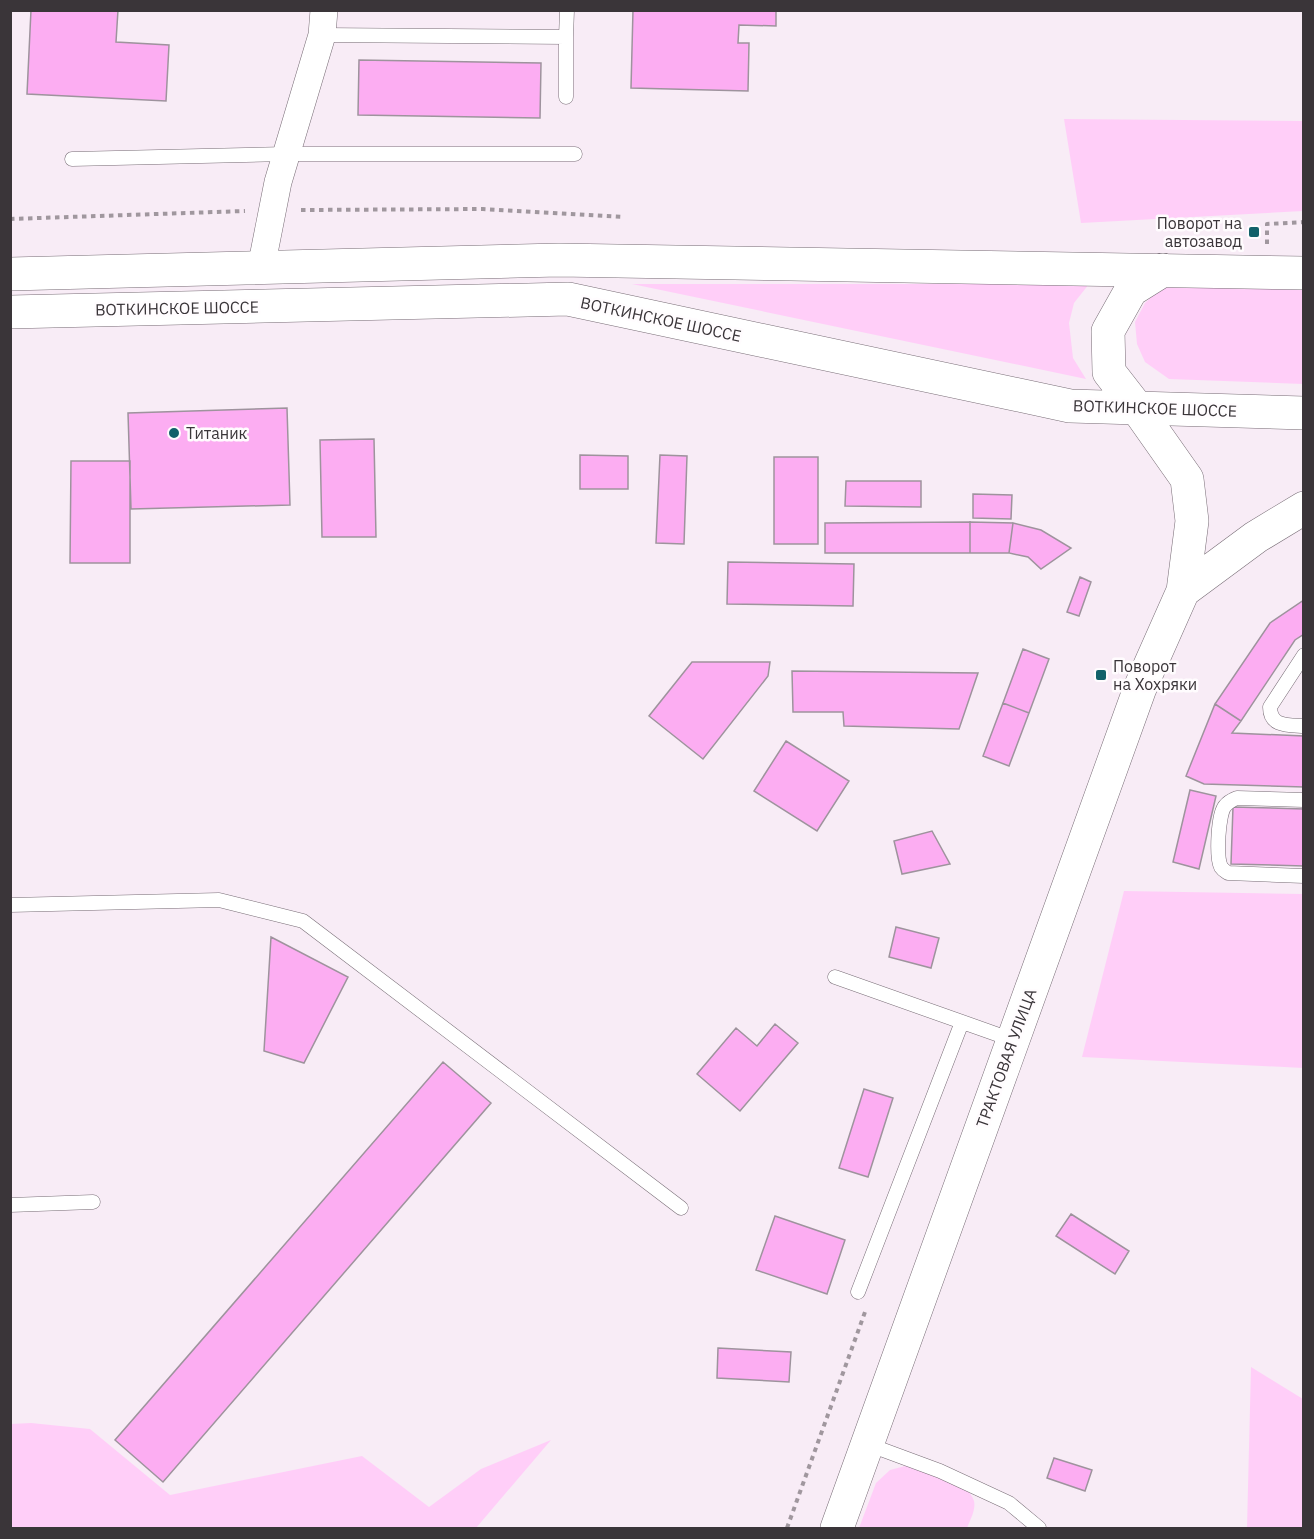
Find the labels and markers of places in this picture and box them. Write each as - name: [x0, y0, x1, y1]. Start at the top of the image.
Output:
- place label: Поворот на автозавод: [1157, 213, 1242, 251]
- marker: Поворот на автозавод: [1247, 225, 1261, 239]
- place label: Титаник: [186, 423, 248, 443]
- marker: Титаник: [167, 426, 181, 440]
- place label: Поворот на Хохряки: [1113, 656, 1197, 694]
- marker: Поворот на Хохряки: [1094, 668, 1108, 682]

